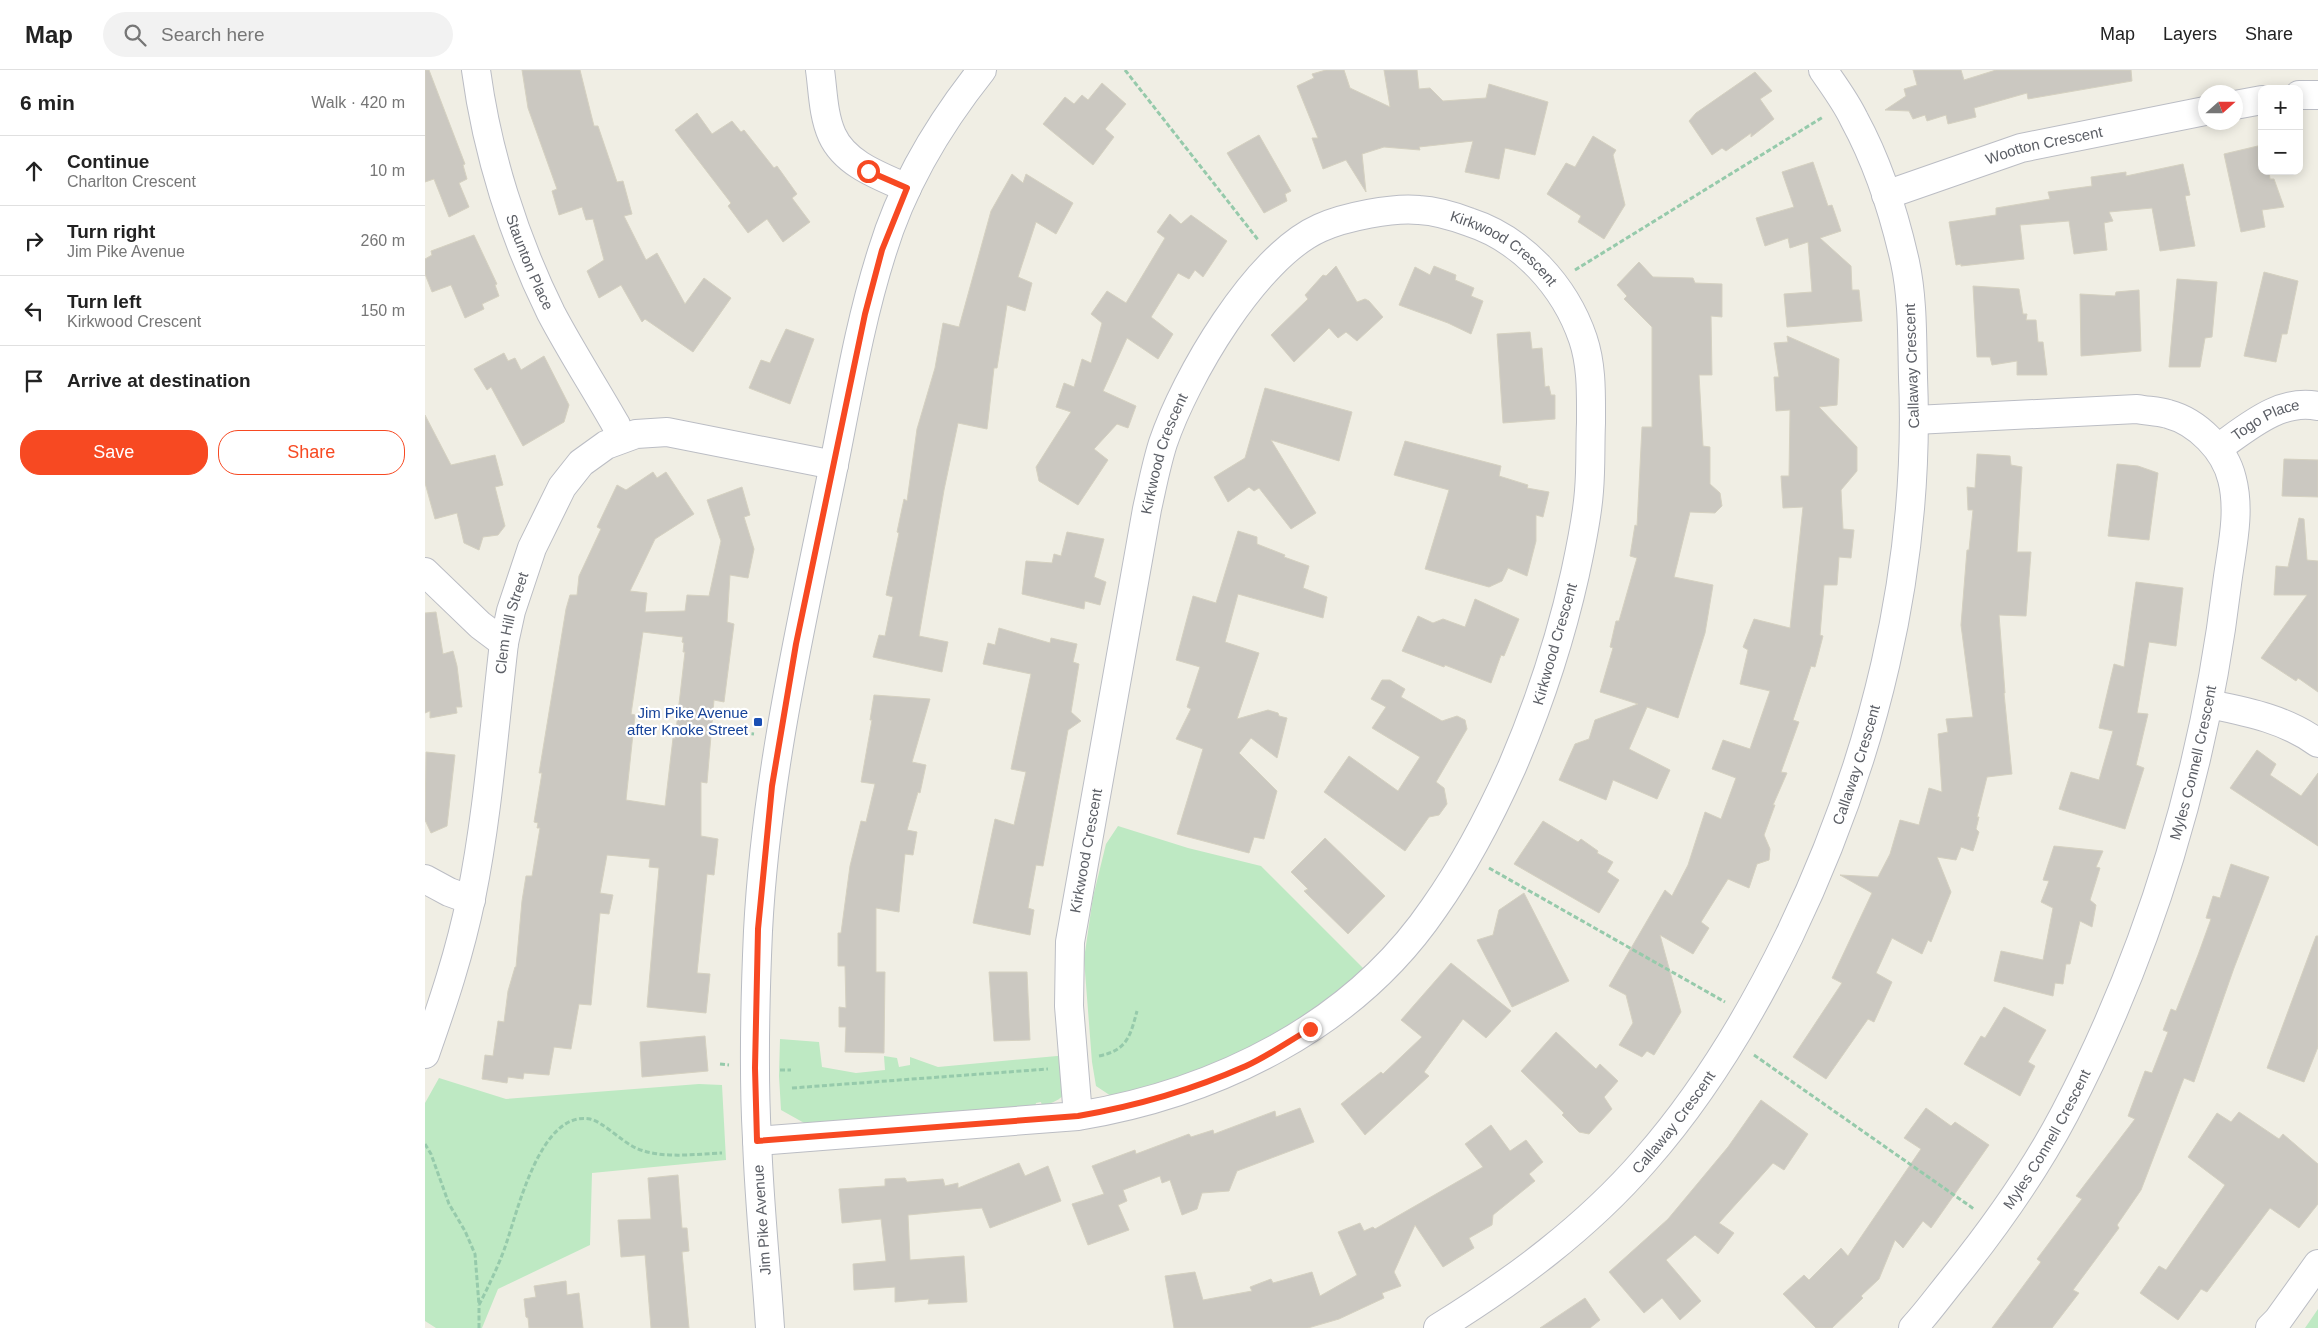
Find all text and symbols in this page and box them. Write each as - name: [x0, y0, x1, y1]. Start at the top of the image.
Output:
- search box: [103, 12, 453, 57]
- text: Map: [25, 21, 73, 48]
- icon: search: [121, 21, 149, 49]
- text: Search here: [161, 24, 265, 45]
- text: Map: [2100, 24, 2135, 44]
- text: Layers: [2163, 24, 2217, 44]
- text: Share: [2245, 24, 2293, 44]
- north arrow: [2198, 85, 2243, 130]
- map controls: [2258, 85, 2303, 175]
- button: +: [2258, 85, 2303, 130]
- text: 6 min: [20, 91, 75, 114]
- text: Walk · 420 m: [311, 94, 405, 111]
- street label: Wootton Crescent: [1983, 123, 2105, 168]
- button: −: [2258, 130, 2303, 175]
- text: Continue: [67, 151, 149, 172]
- icon: ahead: [20, 157, 48, 185]
- route start: [857, 160, 880, 183]
- text: 10 m: [369, 162, 405, 179]
- text: Charlton Crescent: [67, 173, 196, 190]
- street label: Kirkwood Crescent: [1448, 207, 1561, 290]
- street label: Staunton Place: [503, 212, 557, 312]
- text: Turn right: [67, 221, 155, 242]
- icon: right: [20, 227, 48, 255]
- text: 260 m: [361, 232, 405, 249]
- text: Jim Pike Avenue: [67, 243, 185, 260]
- text: Turn left: [67, 291, 142, 312]
- icon: left: [20, 297, 48, 325]
- text: 150 m: [361, 302, 405, 319]
- street label: Callaway Crescent: [1901, 302, 1922, 429]
- text: Kirkwood Crescent: [67, 313, 201, 330]
- icon: arrive: [20, 367, 48, 395]
- text: Arrive at destination: [67, 370, 251, 391]
- street label: Kirkwood Crescent: [1137, 390, 1191, 515]
- street label: Togo Place: [2228, 396, 2301, 444]
- button: Save: [20, 430, 208, 475]
- button: Share: [218, 430, 405, 475]
- street label: Clem Hill Street: [492, 569, 532, 675]
- street label: Kirkwood Crescent: [1529, 580, 1580, 707]
- street label: Myles Connell Crescent: [2166, 683, 2219, 842]
- street label: Callaway Crescent: [1829, 702, 1883, 827]
- place label: Jim Pike Avenue after Knoke Street: [627, 704, 749, 738]
- marker: Jim Pike Avenue after Knoke Street: [752, 716, 764, 728]
- street label: Kirkwood Crescent: [1066, 786, 1105, 914]
- route end: [1299, 1018, 1322, 1041]
- street label: Myles Connell Crescent: [2000, 1066, 2094, 1212]
- street label: Callaway Crescent: [1628, 1067, 1719, 1177]
- street label: Jim Pike Avenue: [749, 1164, 774, 1276]

